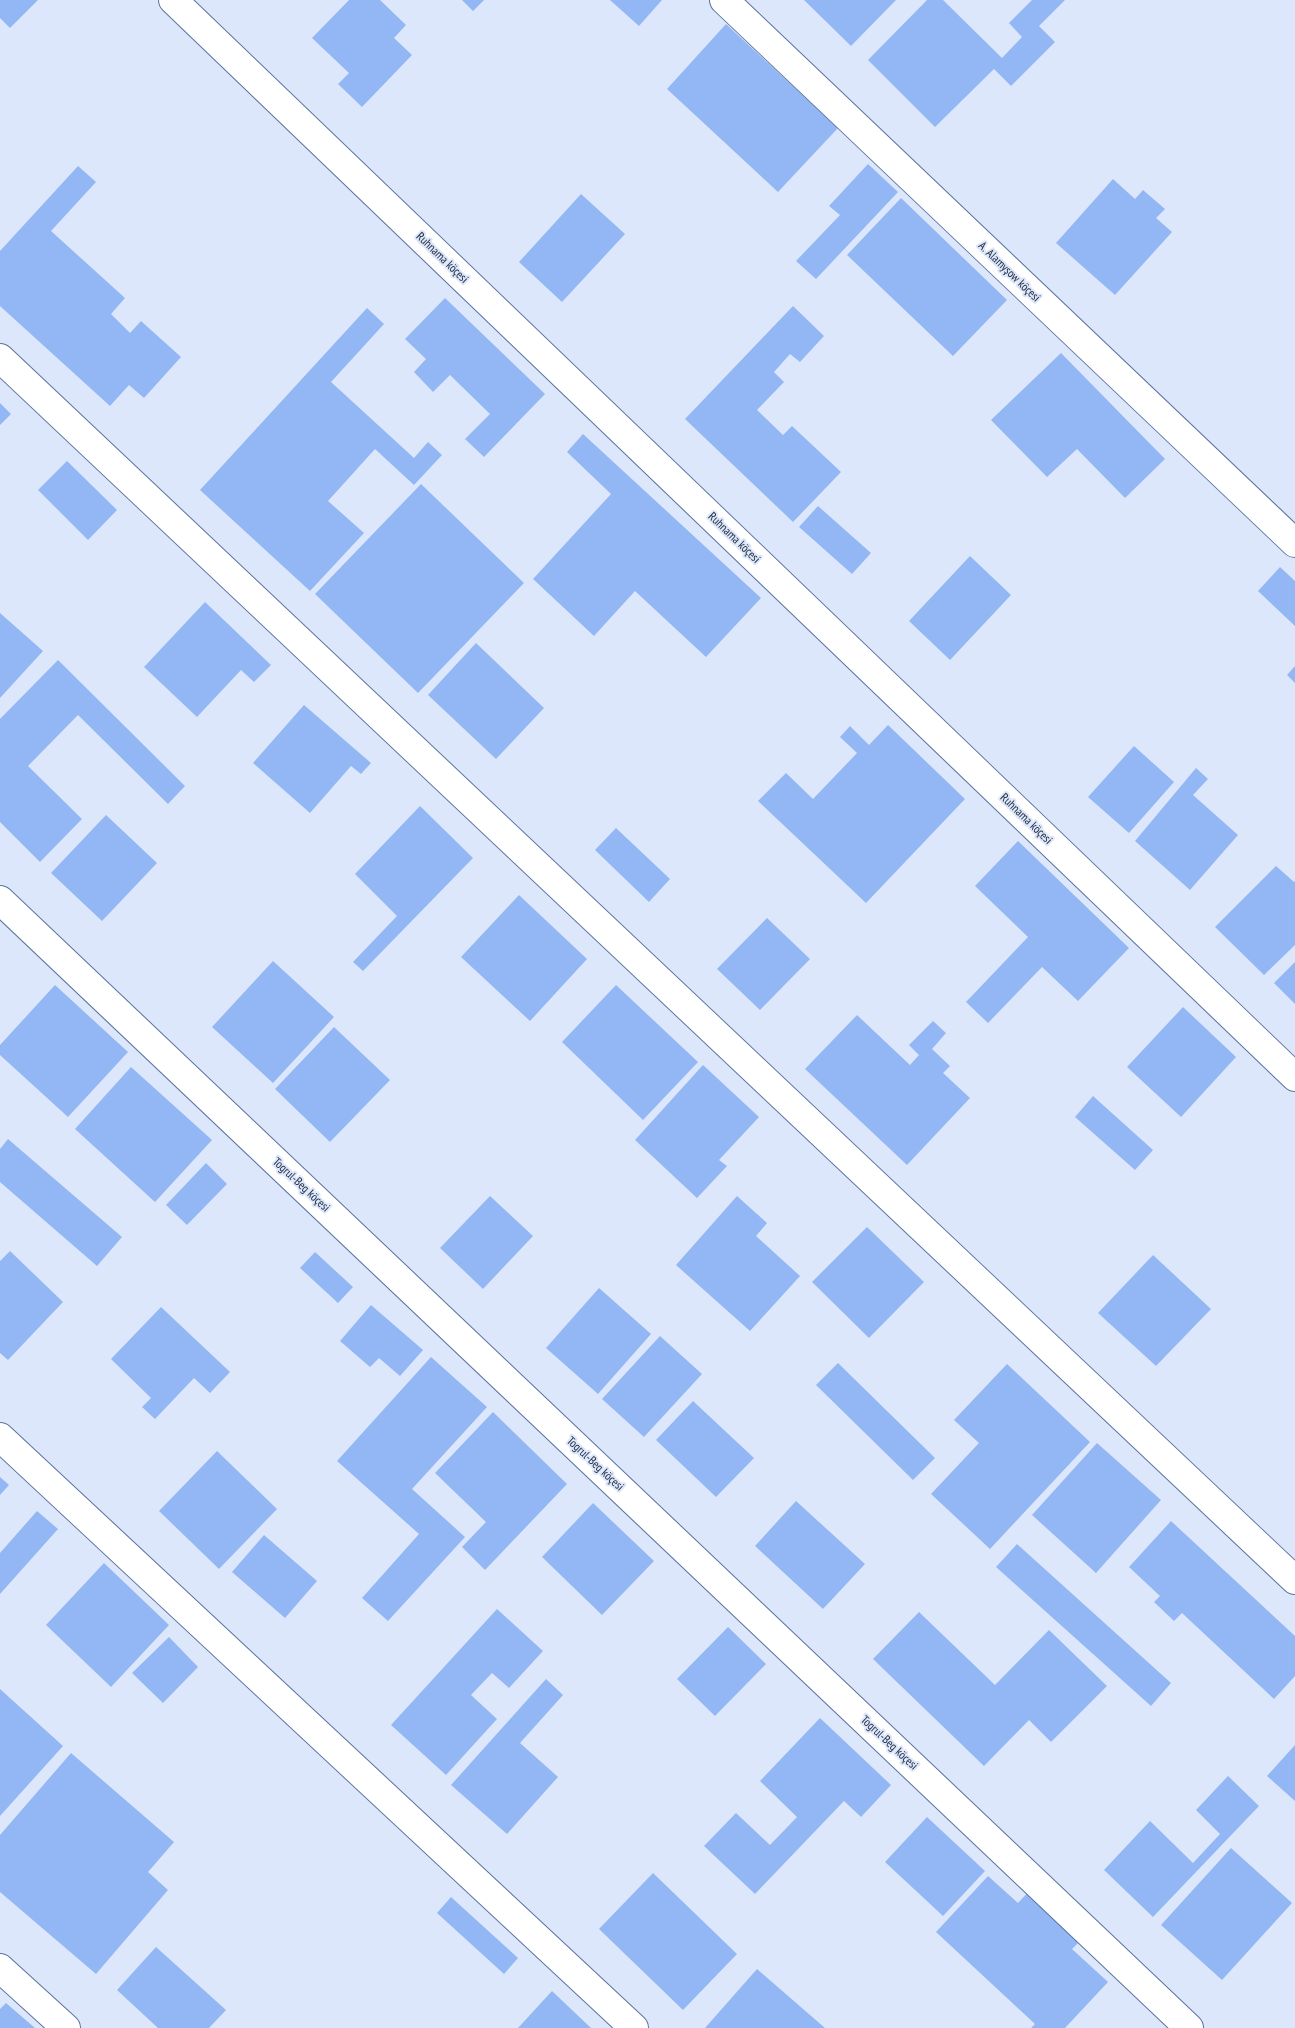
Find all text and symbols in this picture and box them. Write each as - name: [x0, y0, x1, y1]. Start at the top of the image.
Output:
- street label: Ruhnama köçesi: [413, 230, 471, 286]
- street label: A. Alamyşow köçesi: [975, 239, 1043, 305]
- street label: Ruhnama köçesi: [705, 510, 763, 566]
- street label: Ruhnama köçesi: [997, 791, 1055, 847]
- street label: Togrul-Beg köçesi: [269, 1155, 333, 1215]
- street label: Togrul-Beg köçesi: [563, 1434, 627, 1494]
- street label: Togrul-Beg köçesi: [857, 1713, 921, 1773]

